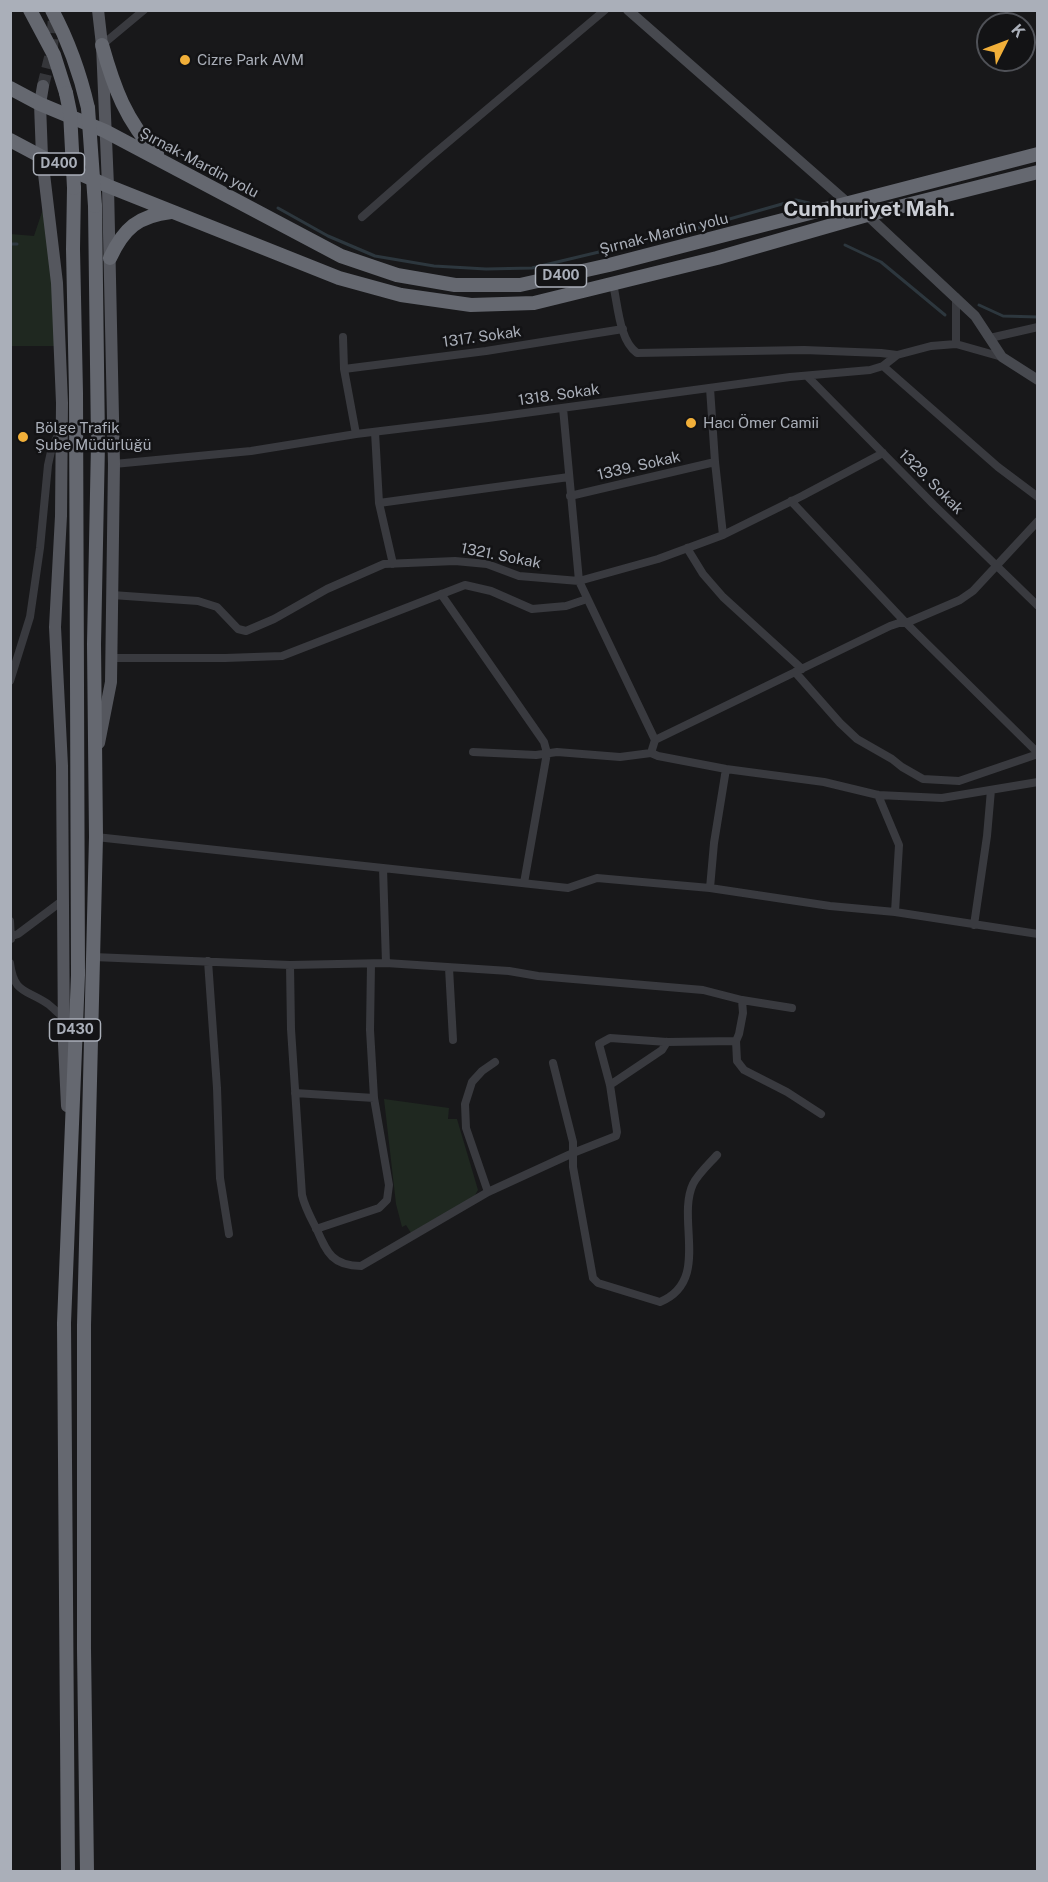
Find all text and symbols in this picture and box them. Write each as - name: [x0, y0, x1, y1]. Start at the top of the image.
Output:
- north arrow: [976, 12, 1036, 72]
- text: K: [1007, 20, 1029, 42]
- place label: Cizre Park AVM: [197, 51, 304, 69]
- marker: Cizre Park AVM: [178, 53, 192, 67]
- street label: Şırnak-Mardin yolu: [137, 124, 261, 202]
- road number: D400: [34, 153, 84, 175]
- district label: Cumhuriyet Mah.: [783, 197, 955, 223]
- street label: Şırnak-Mardin yolu: [598, 209, 730, 259]
- road number: D400: [536, 265, 586, 287]
- street label: 1317. Sokak: [441, 323, 523, 351]
- street label: 1318. Sokak: [517, 380, 601, 410]
- place label: Hacı Ömer Camii: [703, 414, 819, 432]
- marker: Hacı Ömer Camii: [684, 416, 698, 430]
- place label: Bölge Trafik Şube Müdürlüğü: [35, 419, 151, 454]
- marker: Bölge Trafik Şube Müdürlüğü: [16, 430, 30, 444]
- street label: 1329. Sokak: [895, 446, 967, 518]
- street label: 1339. Sokak: [596, 448, 682, 484]
- street label: 1321. Sokak: [459, 539, 543, 573]
- road number: D430: [50, 1019, 100, 1041]

